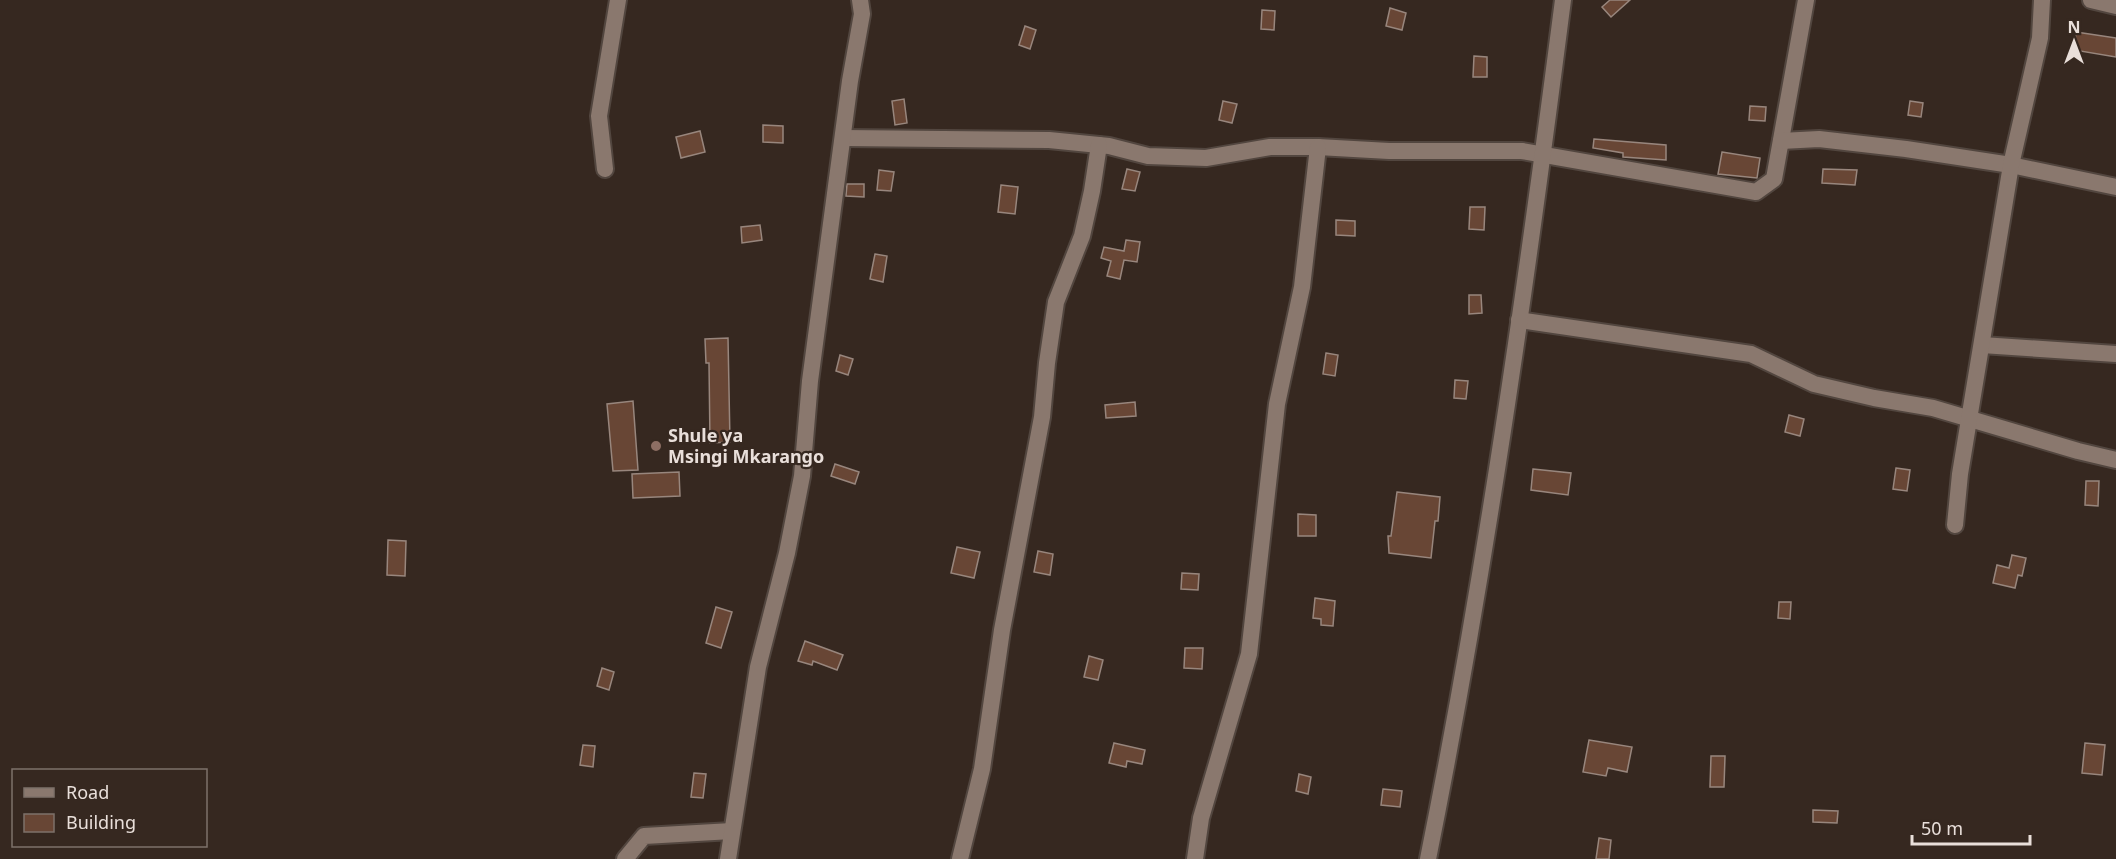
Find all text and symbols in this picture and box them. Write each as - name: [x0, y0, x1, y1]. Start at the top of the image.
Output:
- north arrow: [2044, 12, 2104, 72]
- text: N: [2067, 16, 2081, 38]
- place label: Shule ya Msingi Mkarango: [668, 423, 824, 468]
- marker: Shule ya Msingi Mkarango: [649, 439, 663, 453]
- legend: [12, 769, 207, 847]
- text: Road: [66, 780, 109, 804]
- scale bar: [1912, 808, 2030, 846]
- text: Building: [66, 810, 136, 834]
- text: 50 m: [1921, 816, 1963, 840]

